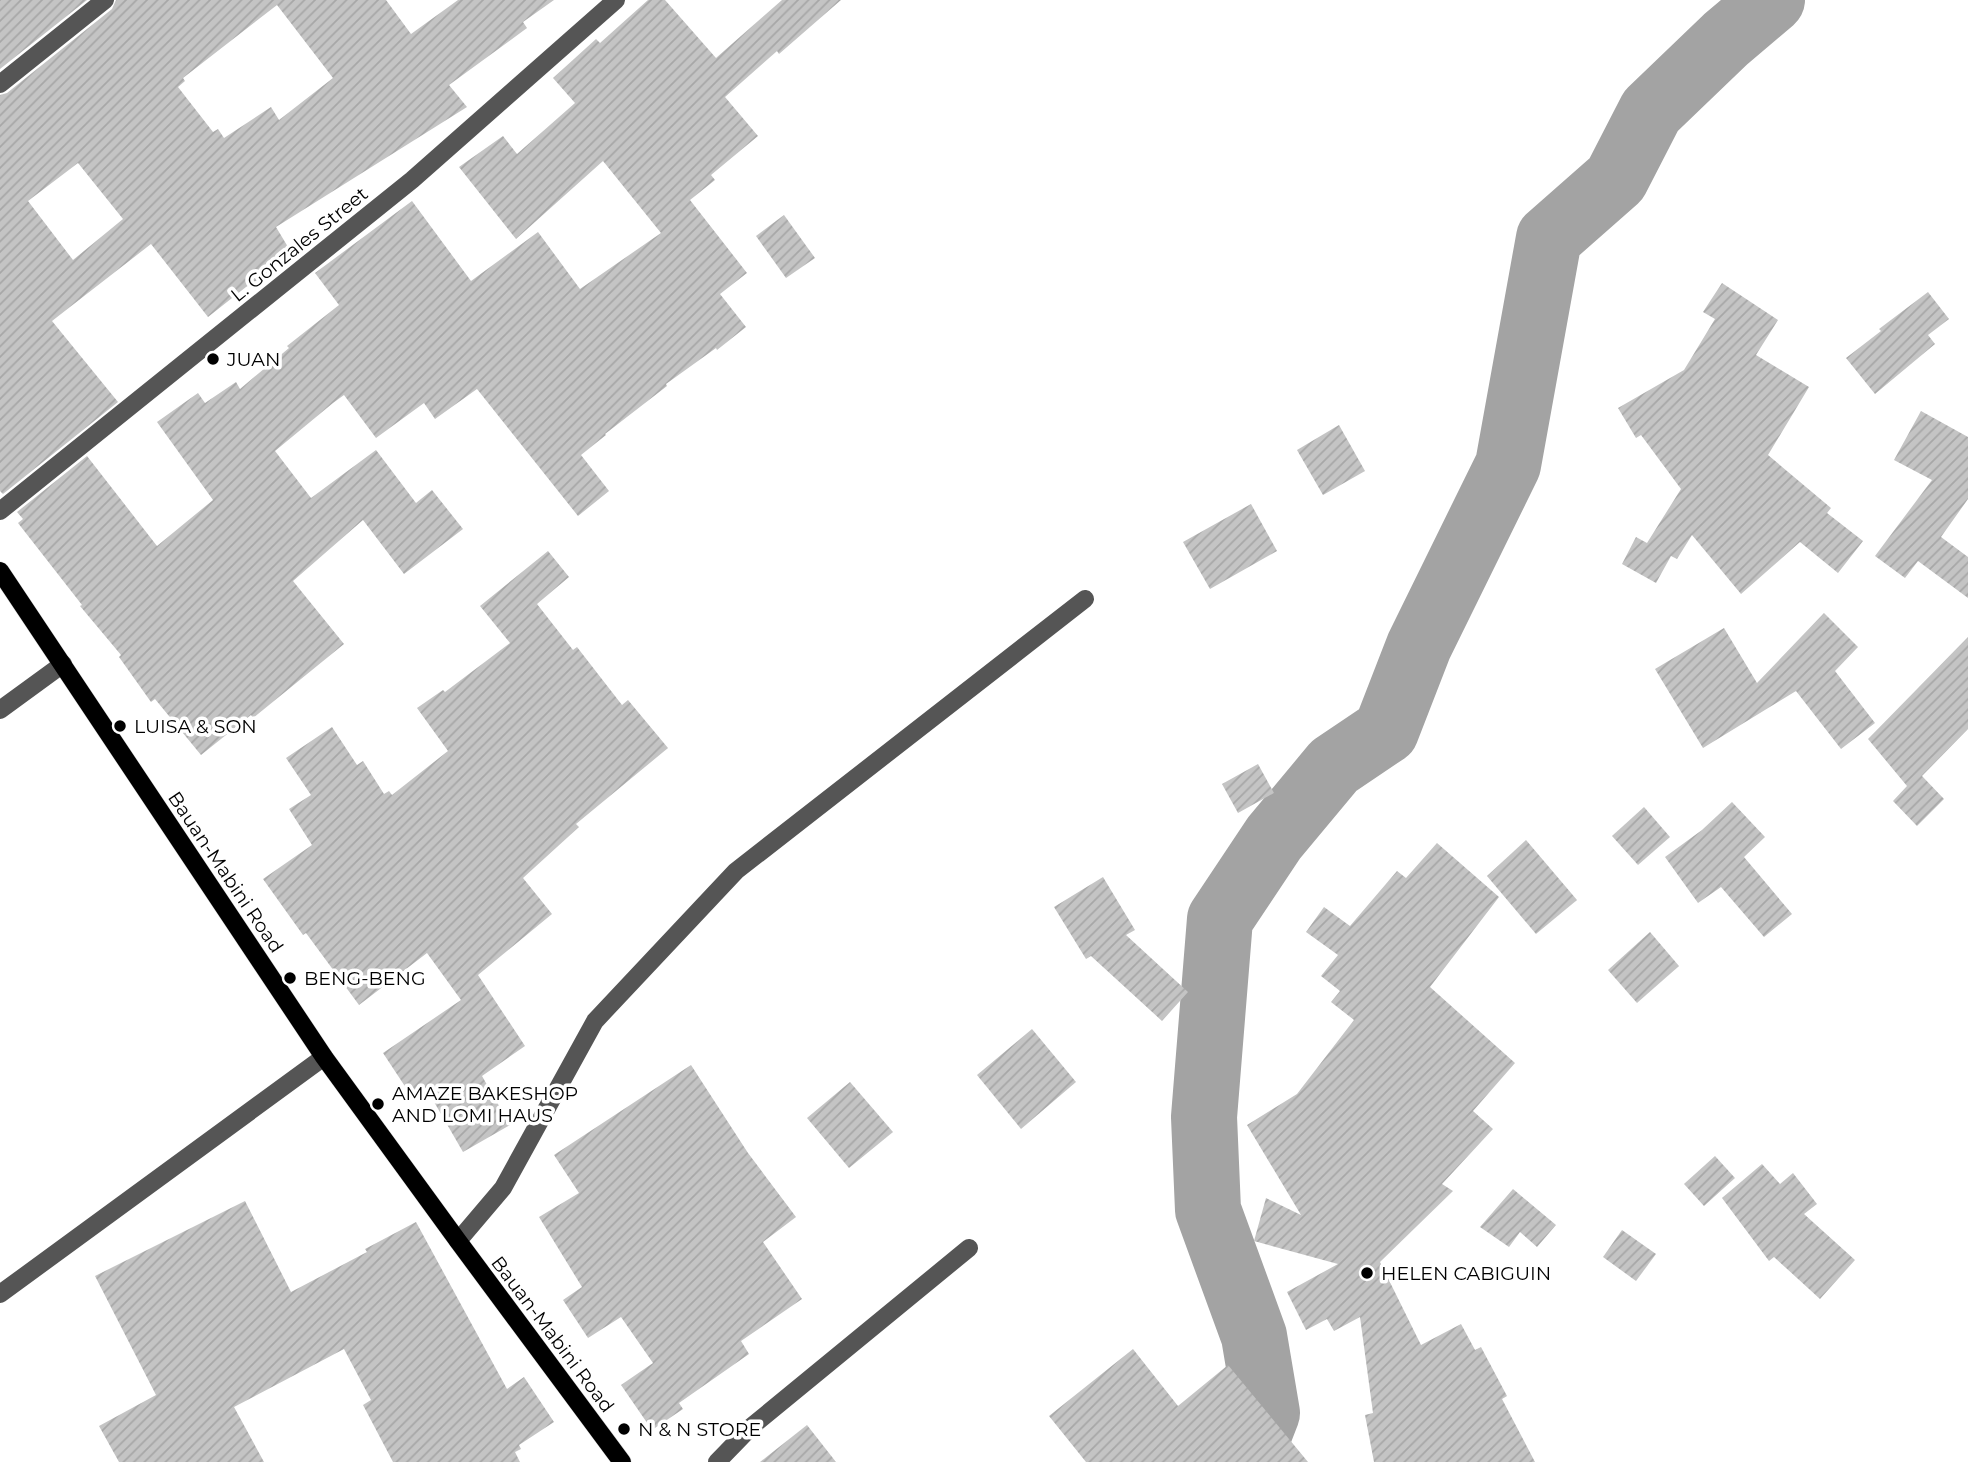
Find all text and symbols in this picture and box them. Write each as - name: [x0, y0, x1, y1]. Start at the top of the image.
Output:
- street label: L. Gonzales Street: [226, 182, 373, 307]
- place label: JUAN: [226, 348, 280, 371]
- marker: JUAN: [205, 351, 221, 367]
- place label: LUISA & SON: [134, 715, 257, 738]
- marker: LUISA & SON: [112, 718, 128, 734]
- street label: Bauan-Mabini Road: [163, 787, 288, 957]
- place label: BENG-BENG: [304, 967, 426, 990]
- marker: BENG-BENG: [282, 970, 298, 986]
- place label: AMAZE BAKESHOP AND LOMI HAUS: [392, 1082, 578, 1127]
- marker: AMAZE BAKESHOP AND LOMI HAUS: [370, 1096, 386, 1112]
- street label: Bauan-Mabini Road: [486, 1252, 619, 1417]
- place label: HELEN CABIGUIN: [1381, 1262, 1551, 1285]
- marker: HELEN CABIGUIN: [1359, 1265, 1375, 1281]
- place label: N & N STORE: [638, 1418, 761, 1441]
- marker: N & N STORE: [616, 1421, 632, 1437]

